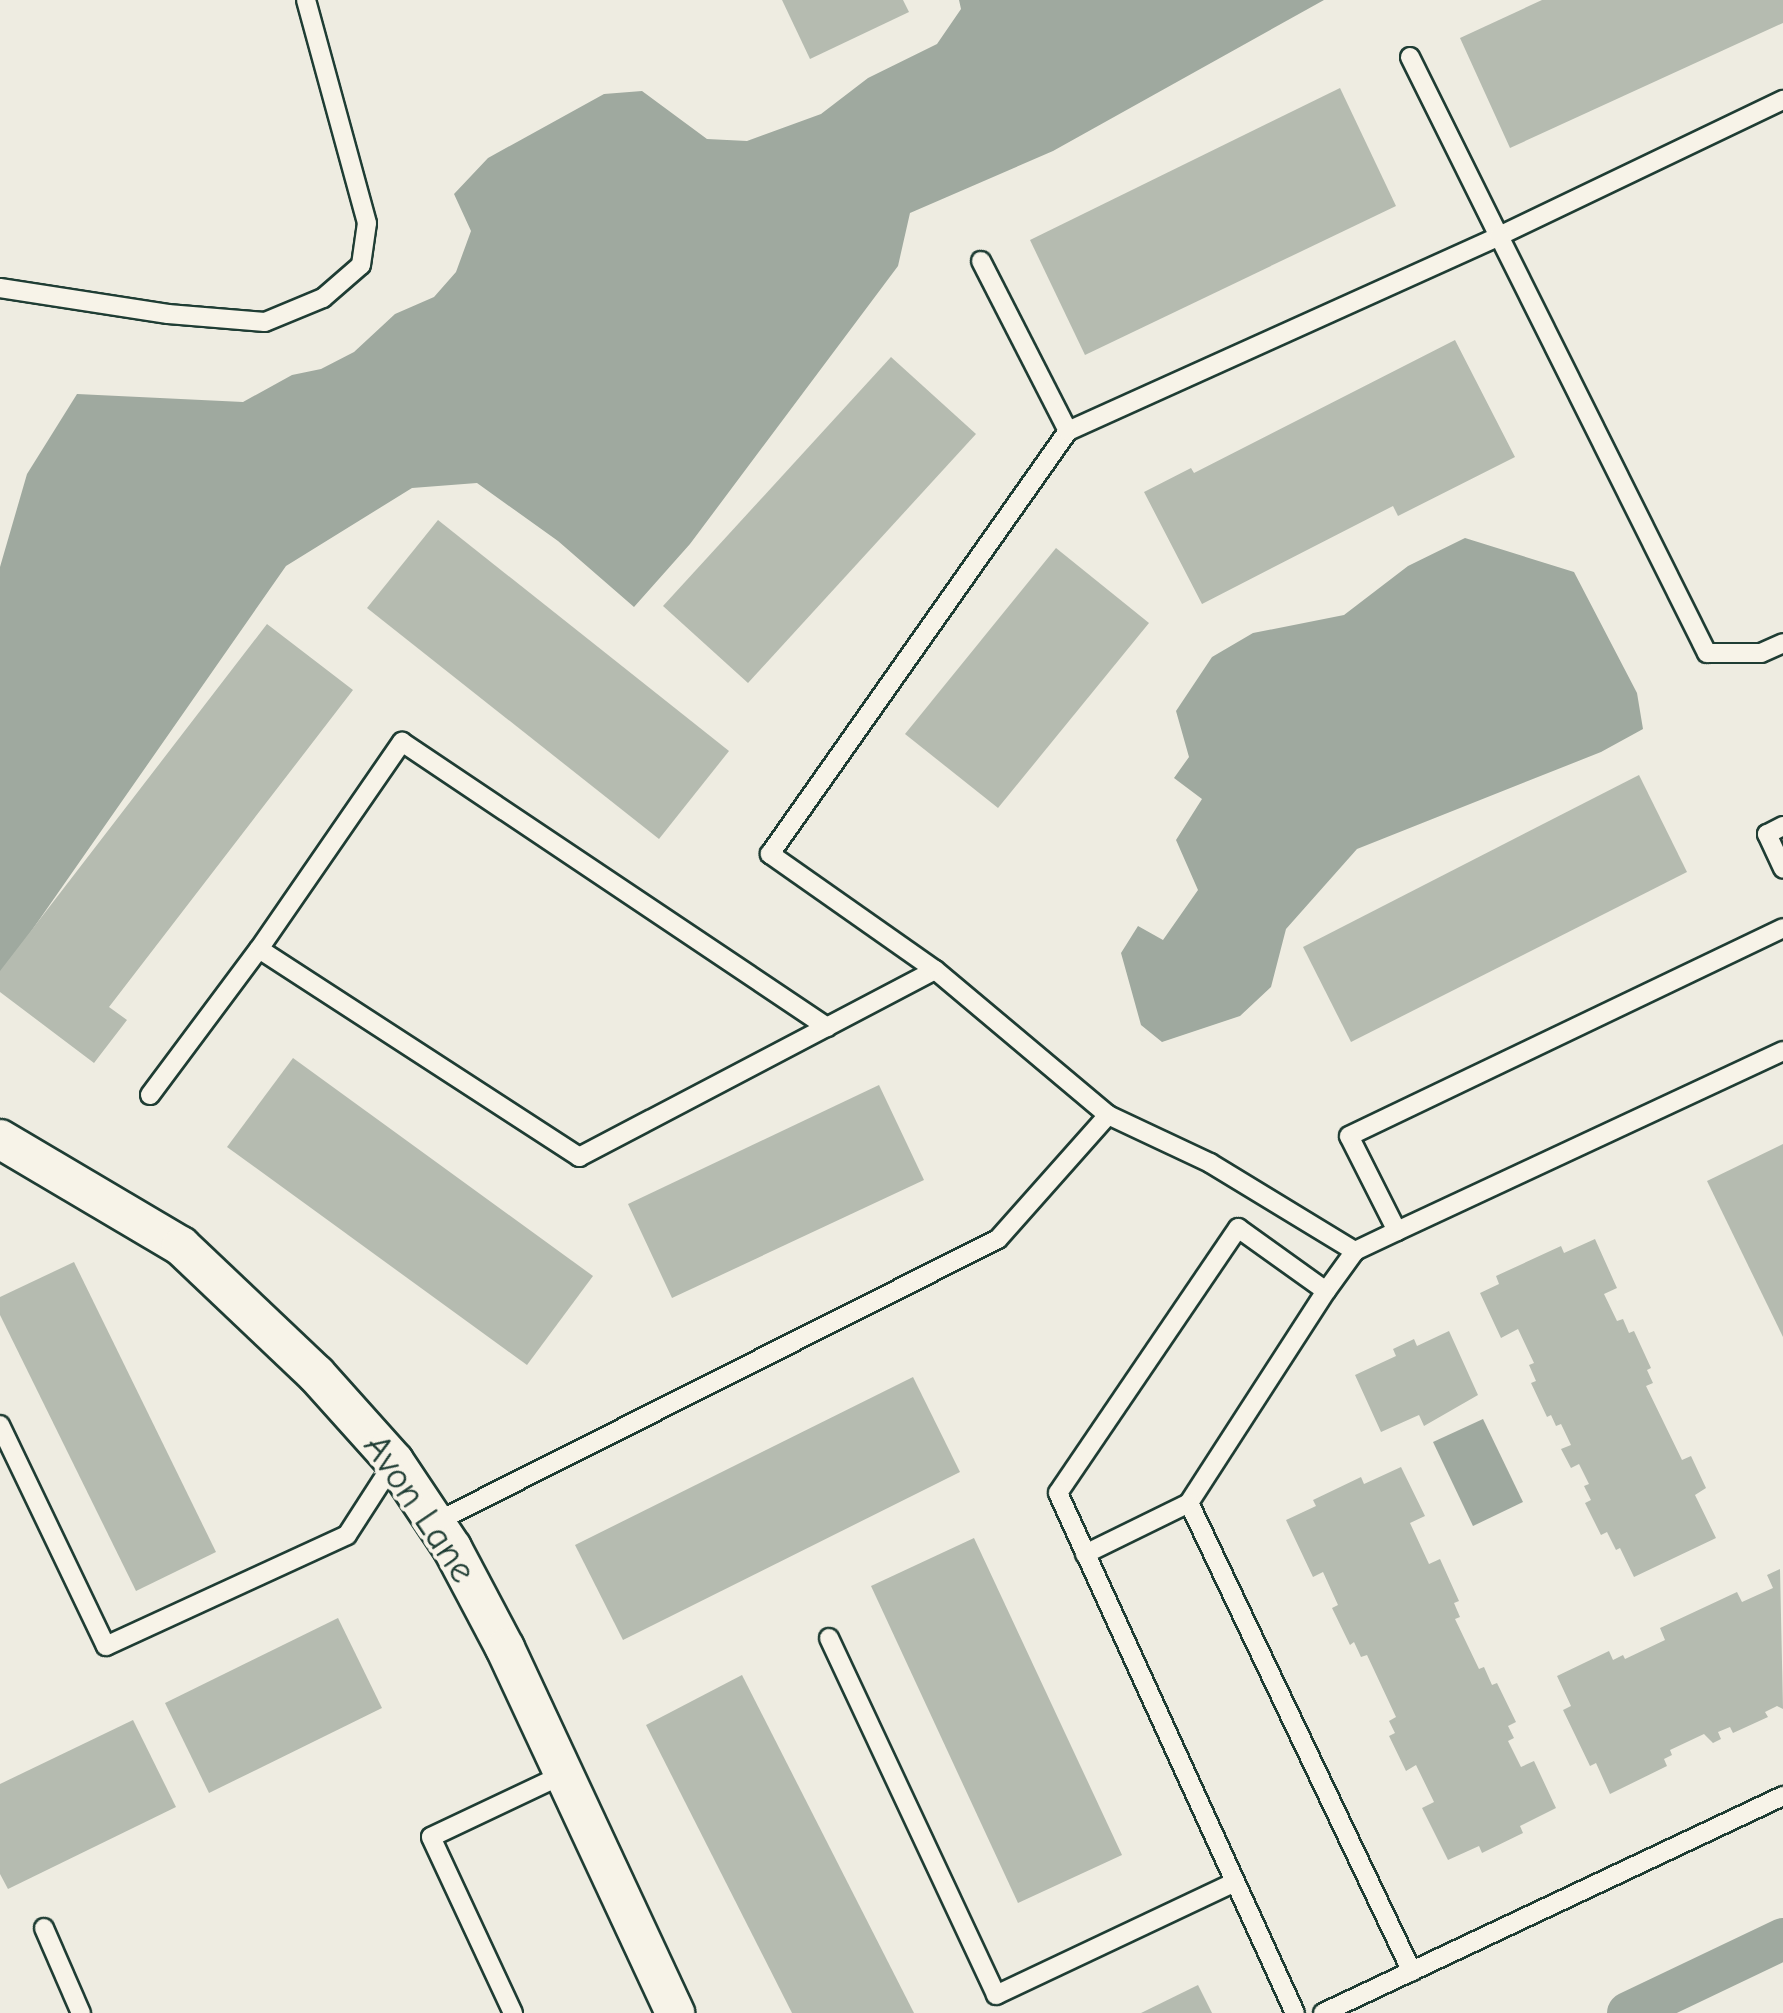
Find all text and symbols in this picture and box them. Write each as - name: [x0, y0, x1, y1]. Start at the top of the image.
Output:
- street label: Avon Lane: [353, 1426, 485, 1592]

